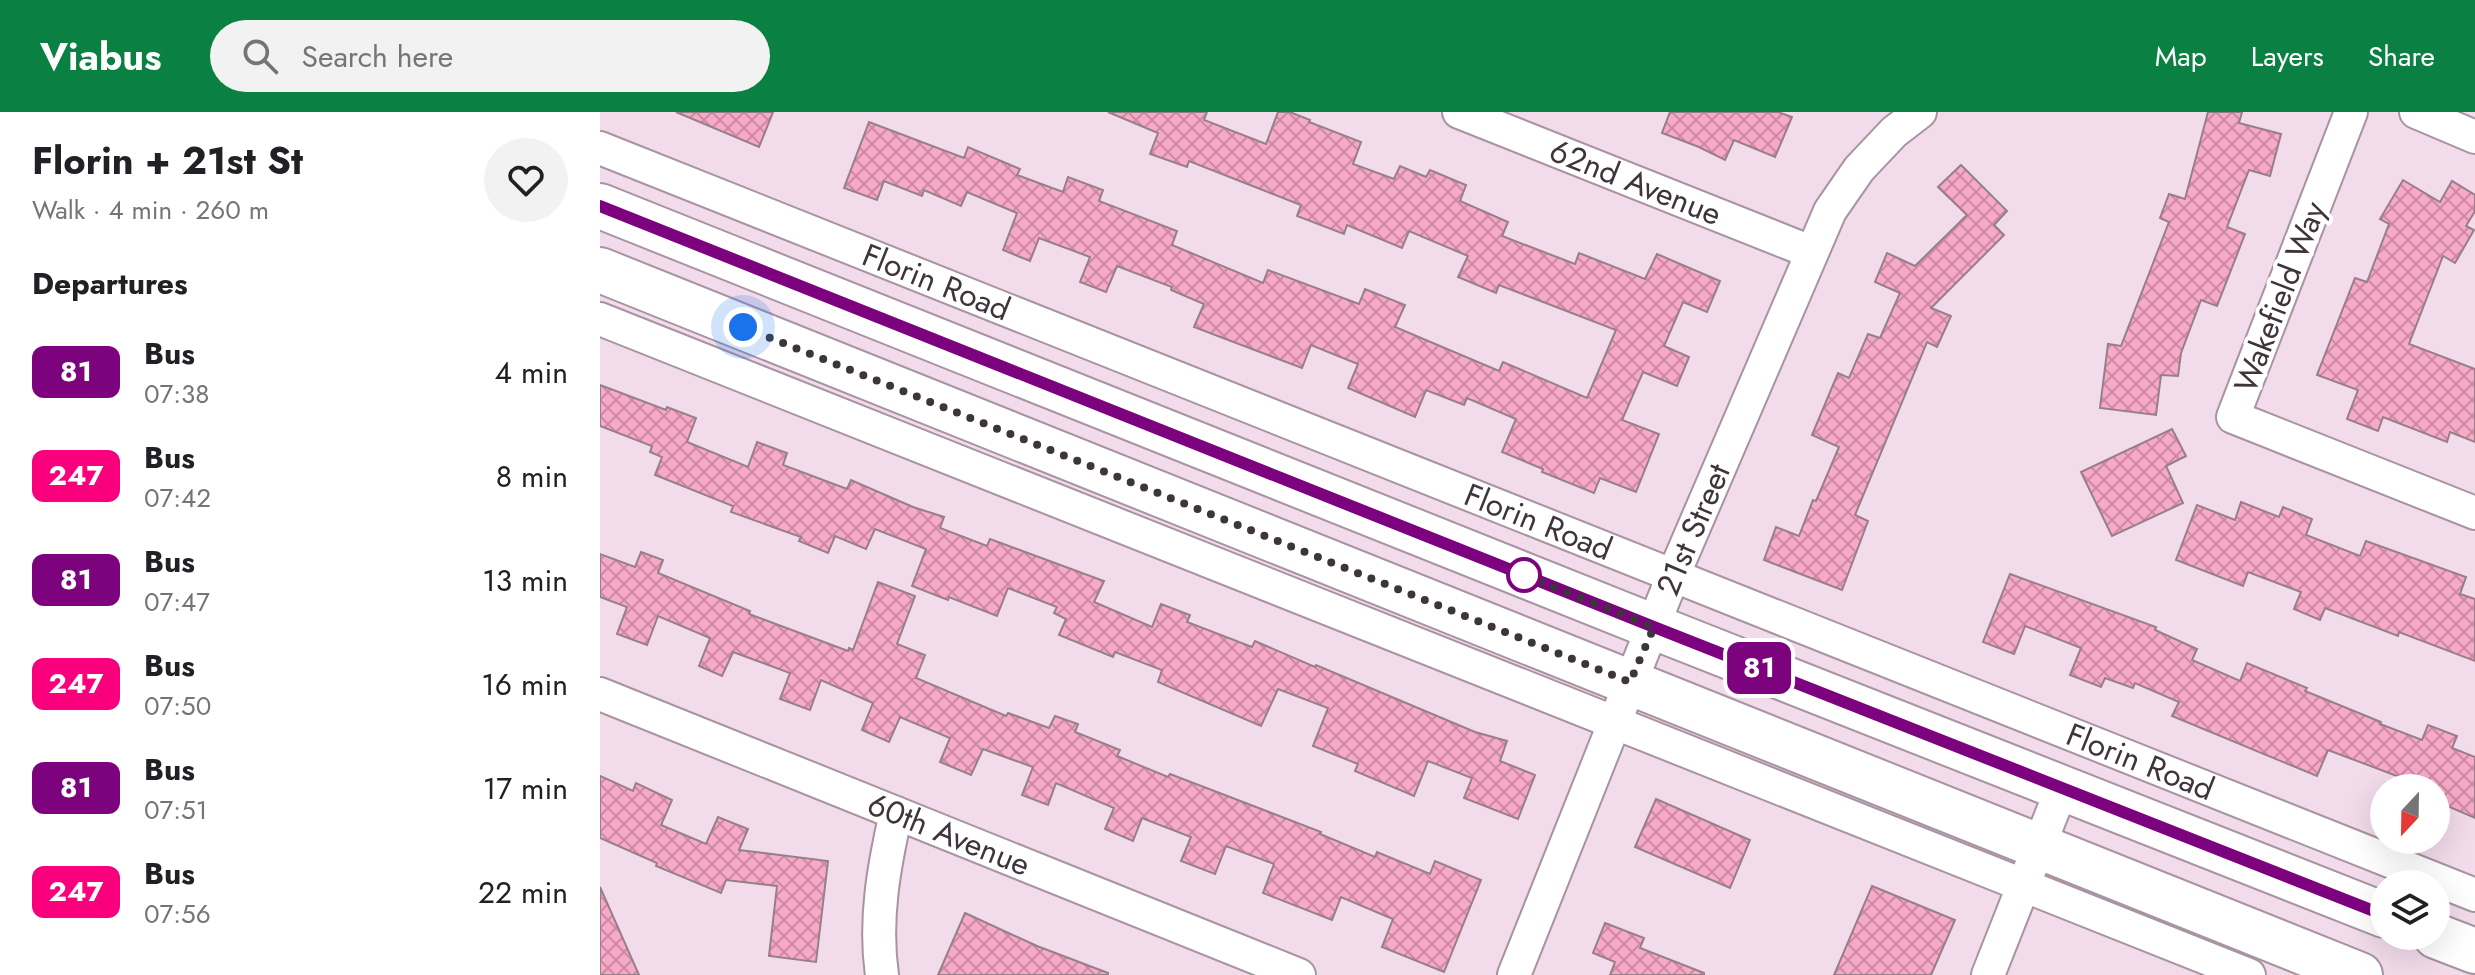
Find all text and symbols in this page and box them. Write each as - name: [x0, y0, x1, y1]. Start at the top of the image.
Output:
- search box: [210, 20, 770, 92]
- text: Viabus: [40, 29, 162, 84]
- icon: search: [238, 34, 282, 78]
- text: Search here: [302, 35, 453, 78]
- text: Map: [2155, 36, 2207, 77]
- text: Layers: [2251, 36, 2324, 77]
- text: Share: [2368, 36, 2435, 77]
- street label: 62nd Avenue: [1543, 127, 1728, 237]
- text: Florin + 21st St: [32, 133, 303, 188]
- button: heart: [484, 138, 568, 222]
- text: Walk · 4 min · 260 m: [32, 191, 269, 229]
- street label: Wakefield Way: [2223, 194, 2338, 399]
- street label: Florin Road: [855, 232, 1017, 332]
- text: Departures: [32, 262, 188, 305]
- your location: [723, 307, 763, 347]
- text: Bus: [144, 332, 195, 375]
- text: 81: [60, 351, 92, 392]
- text: 4 min: [495, 351, 568, 394]
- text: 07:38: [144, 375, 209, 413]
- text: Bus: [144, 436, 195, 479]
- text: 247: [49, 455, 103, 496]
- text: 8 min: [496, 455, 568, 498]
- street label: 21st Street: [1645, 456, 1742, 602]
- street label: Florin Road: [1457, 472, 1619, 572]
- text: 07:42: [144, 479, 211, 517]
- text: Bus: [144, 540, 195, 583]
- unlabelled marker: [1507, 558, 1541, 592]
- text: 81: [60, 559, 92, 600]
- text: 13 min: [482, 559, 568, 602]
- text: 07:47: [144, 583, 210, 621]
- line badge: 81: [1723, 642, 1795, 694]
- text: Bus: [144, 644, 195, 687]
- text: 81: [1743, 647, 1775, 688]
- text: 247: [49, 663, 103, 704]
- text: 16 min: [481, 663, 568, 706]
- text: 07:50: [144, 687, 211, 725]
- street label: Florin Road: [2059, 711, 2221, 812]
- text: Bus: [144, 748, 195, 791]
- text: 81: [60, 767, 92, 808]
- text: 17 min: [483, 767, 568, 810]
- north arrow: [2370, 774, 2450, 854]
- map controls: [2370, 774, 2450, 950]
- street label: 60th Avenue: [861, 781, 1037, 888]
- text: 07:51: [144, 791, 207, 829]
- text: Bus: [144, 852, 195, 895]
- button: layers: [2370, 870, 2450, 950]
- text: 247: [49, 871, 103, 912]
- text: 22 min: [478, 871, 568, 914]
- text: 07:56: [144, 895, 211, 933]

